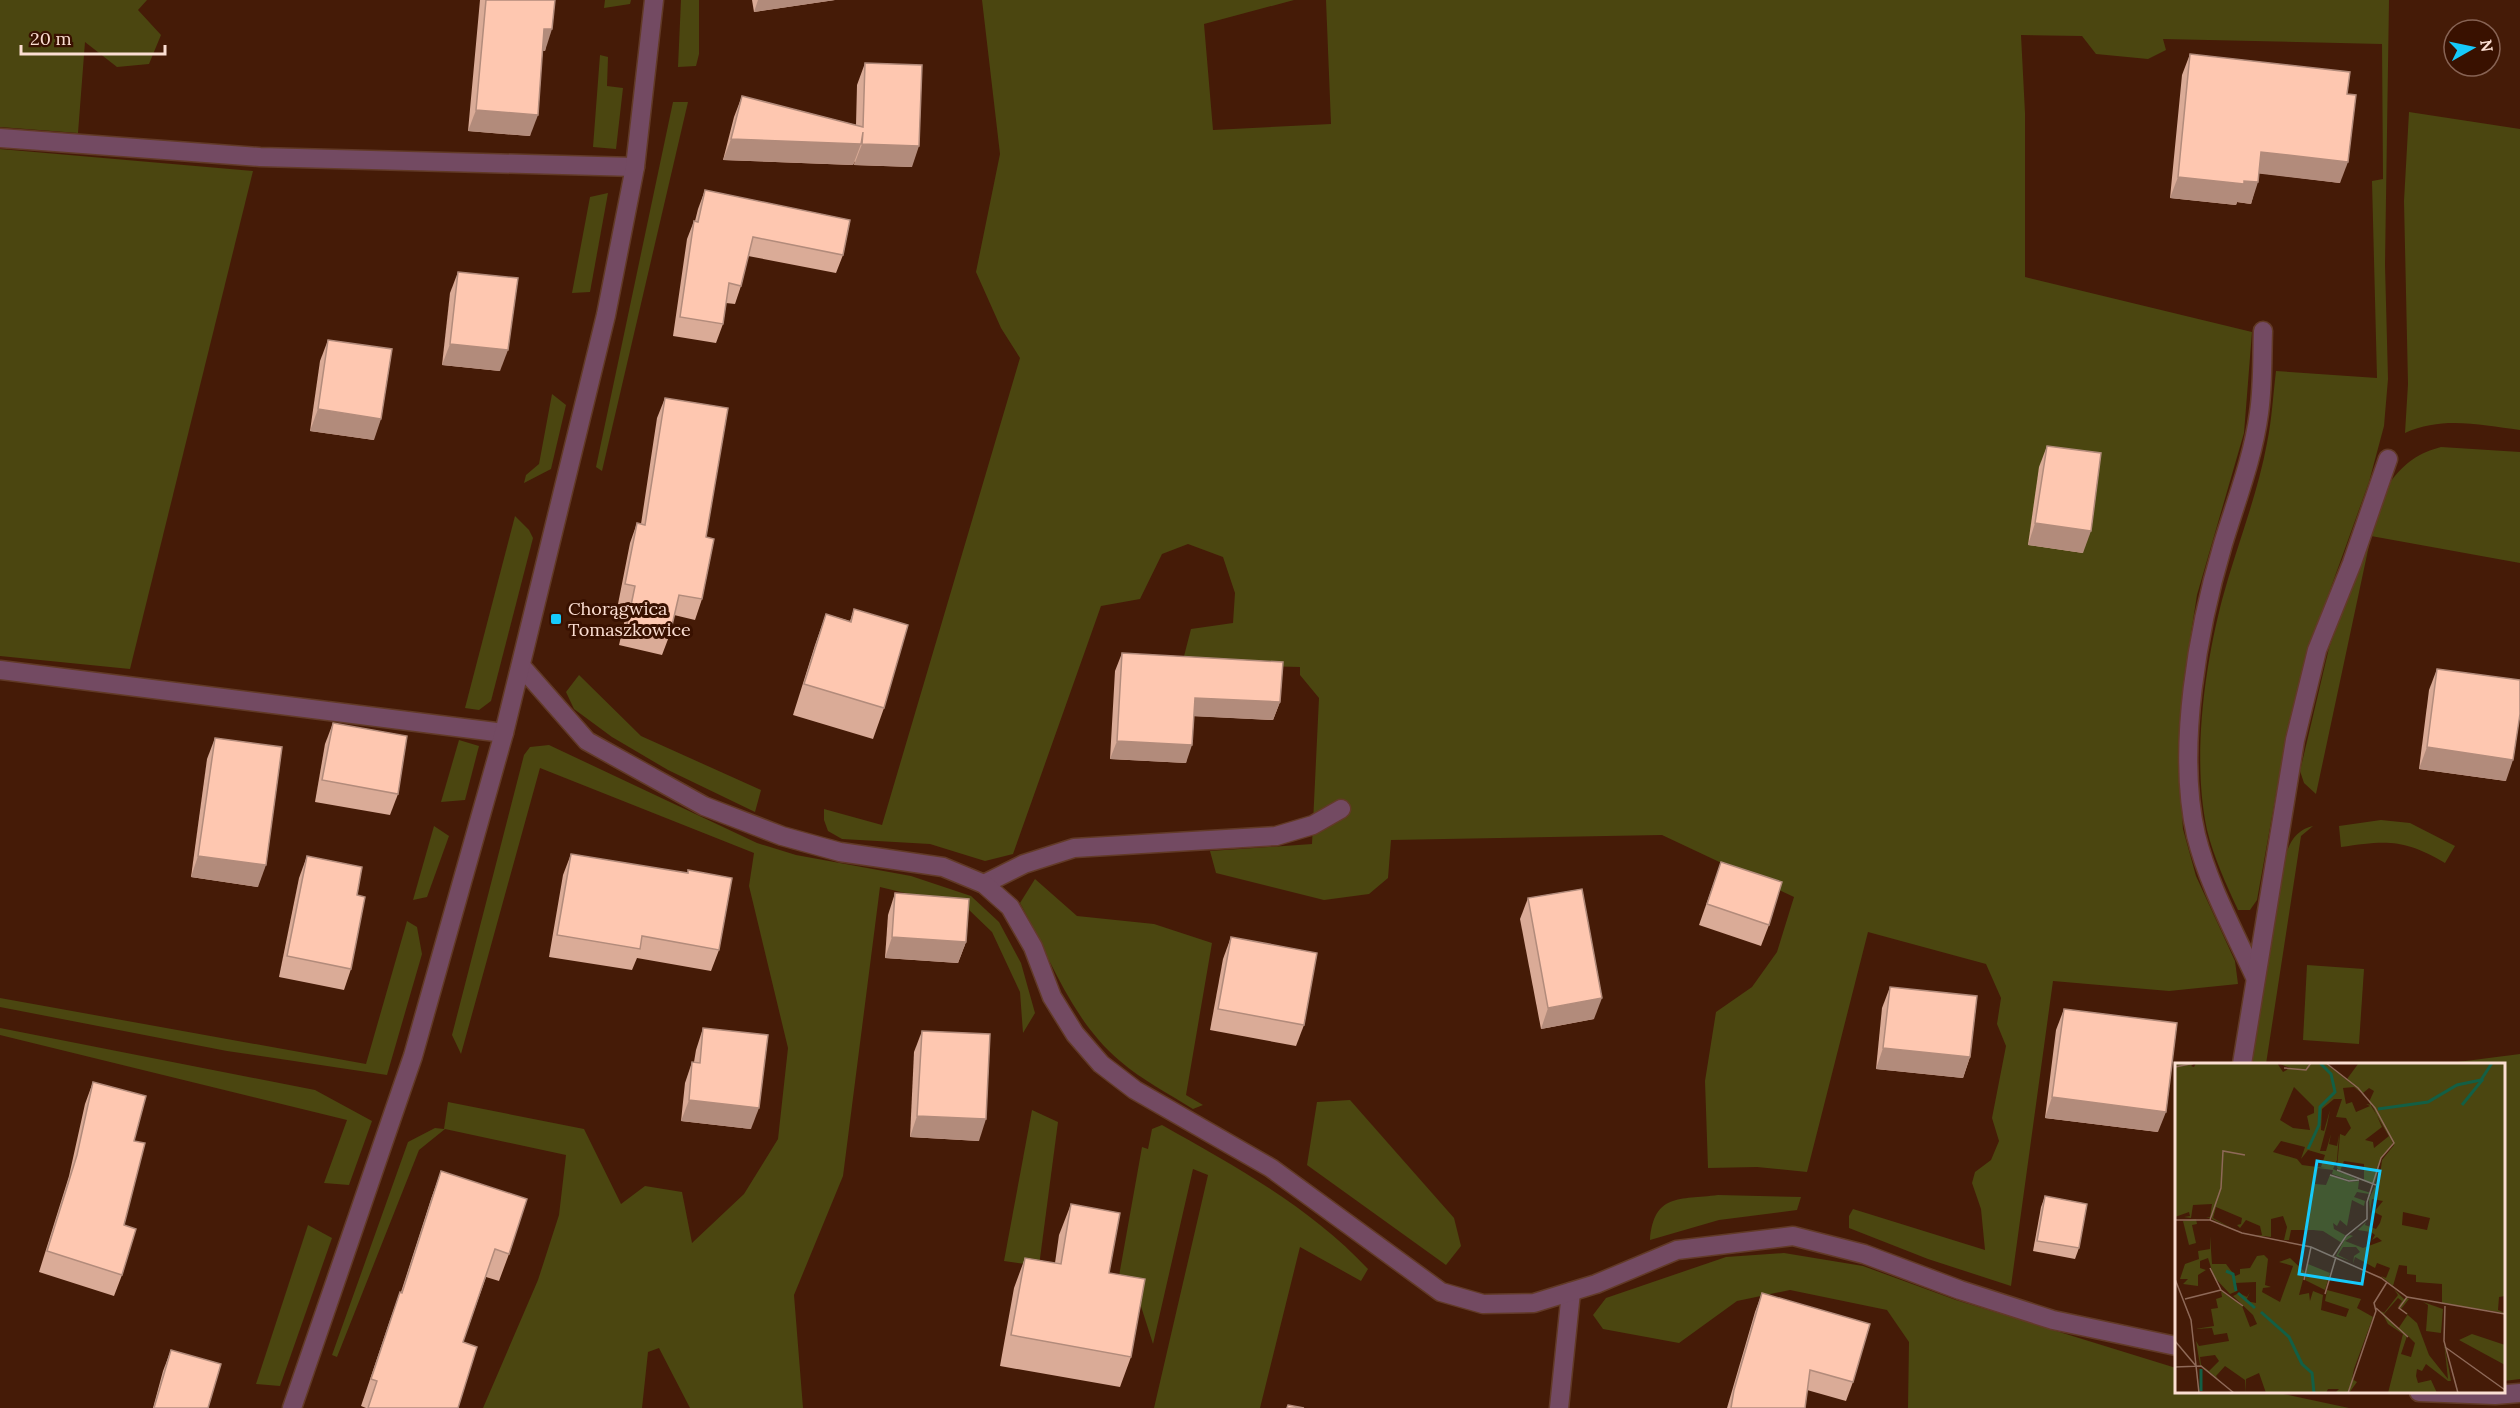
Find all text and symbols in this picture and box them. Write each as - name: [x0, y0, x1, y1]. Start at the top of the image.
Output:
- scale bar: [21, 18, 165, 56]
- north arrow: [2442, 18, 2502, 78]
- text: 20 m: [30, 27, 72, 50]
- text: N: [2476, 38, 2498, 53]
- place label: Chorągwica Tomaszkowice: [568, 597, 691, 641]
- marker: Chorągwica Tomaszkowice: [549, 612, 563, 626]
- inset map: [2175, 1063, 2505, 1393]

